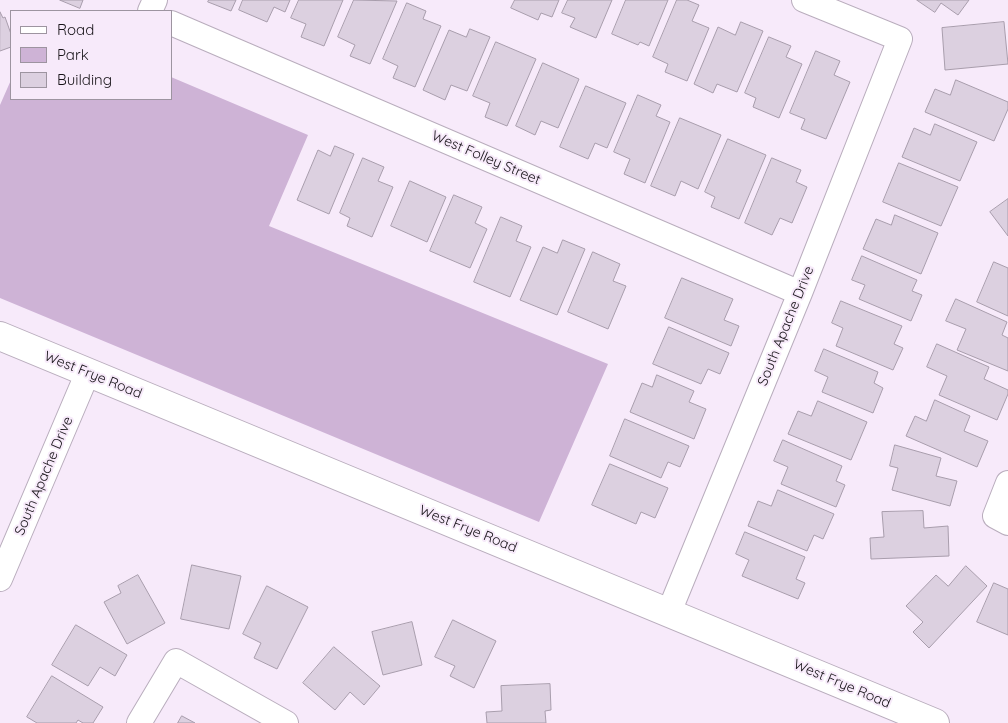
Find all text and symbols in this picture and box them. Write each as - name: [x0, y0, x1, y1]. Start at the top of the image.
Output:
- legend: [10, 10, 172, 100]
- text: Road: [57, 20, 94, 39]
- text: Park: [57, 45, 89, 64]
- text: Building: [57, 70, 112, 89]
- street label: West Folley Street: [429, 127, 543, 189]
- street label: South Apache Drive: [754, 264, 818, 388]
- street label: West Frye Road: [42, 348, 144, 402]
- street label: South Apache Drive: [11, 414, 77, 538]
- street label: West Frye Road: [417, 502, 519, 556]
- street label: West Frye Road: [791, 656, 893, 712]

